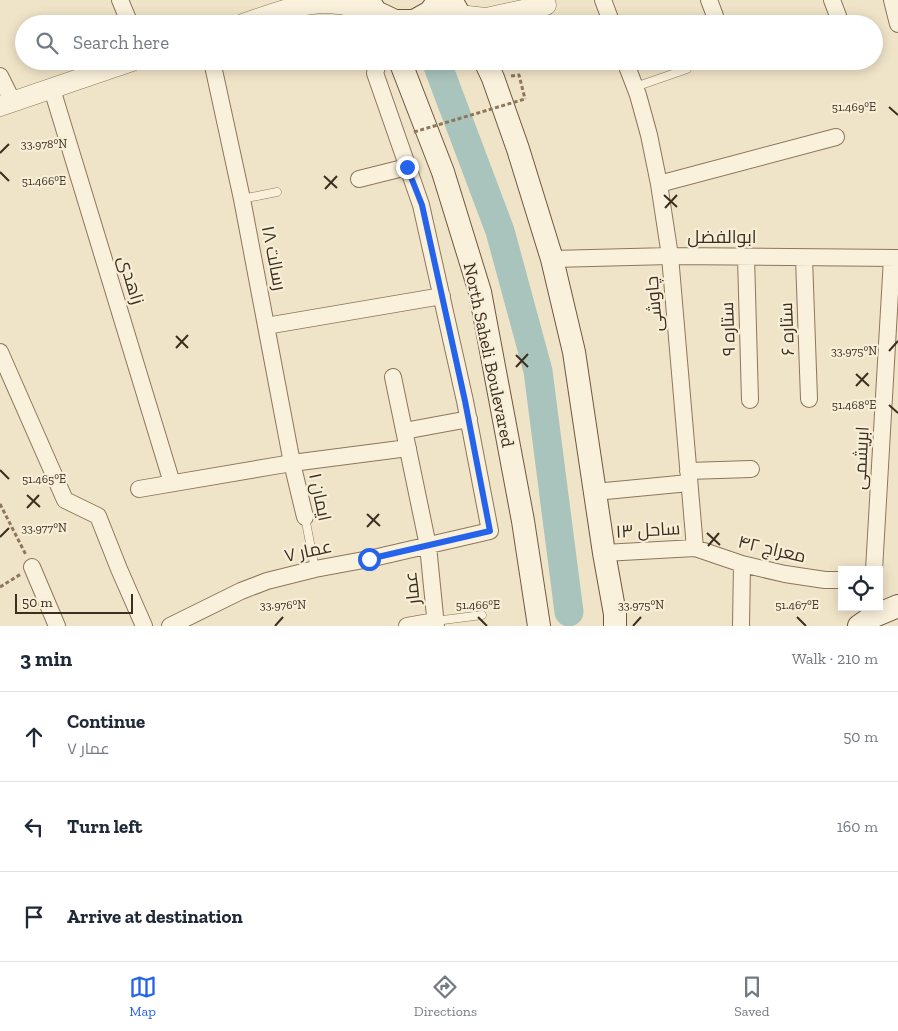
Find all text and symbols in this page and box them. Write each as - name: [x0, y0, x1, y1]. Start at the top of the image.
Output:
- search box: [15, 15, 883, 70]
- icon: search: [33, 29, 61, 57]
- text: Search here: [73, 31, 169, 54]
- text: 51.469°E: [832, 100, 876, 114]
- text: 33.978°N: [21, 137, 67, 151]
- route end: [396, 156, 419, 179]
- text: 51.466°E: [22, 174, 66, 188]
- street label: رسالت ۱۸: [257, 224, 291, 292]
- street label: ابوالفضل: [687, 226, 757, 248]
- street label: زاهدی: [113, 253, 149, 307]
- street label: North Saheli Boulevared: [459, 261, 519, 449]
- street label: چاوشی: [641, 275, 668, 333]
- street label: ستاره ۹: [716, 302, 740, 356]
- street label: ستاره ۶: [775, 302, 799, 356]
- text: 33.975°N: [831, 344, 877, 358]
- text: 51.468°E: [832, 398, 876, 412]
- street label: ابریشمی: [848, 426, 874, 490]
- street label: ایمان ۱: [304, 471, 336, 523]
- text: 51.465°E: [22, 472, 66, 486]
- street label: ساحل ۱۳: [615, 517, 681, 543]
- text: 33.977°N: [21, 521, 67, 535]
- street label: معراج ۴۲: [736, 530, 808, 568]
- street label: عمار ۷: [282, 535, 334, 567]
- route start: [358, 548, 381, 571]
- map controls: [838, 566, 883, 611]
- button: locate: [838, 566, 883, 611]
- street label: عمار: [399, 571, 425, 606]
- scale bar: [15, 591, 132, 614]
- text: 50 m: [22, 594, 53, 611]
- text: 33.976°N: [260, 598, 306, 612]
- text: 51.466°E: [456, 598, 500, 612]
- text: 33.975°N: [618, 598, 664, 612]
- text: 51.467°E: [775, 598, 819, 612]
- text: 3 min: [20, 646, 72, 671]
- text: Walk · 210 m: [792, 649, 878, 668]
- text: Continue: [67, 710, 145, 733]
- icon: ahead: [20, 723, 48, 751]
- text: 50 m: [843, 727, 878, 746]
- text: عمار ۷: [67, 739, 110, 758]
- icon: left: [20, 813, 48, 841]
- text: Turn left: [67, 815, 142, 838]
- text: 160 m: [837, 817, 878, 836]
- icon: arrive: [20, 903, 48, 931]
- text: Arrive at destination: [67, 905, 243, 928]
- tab: Map: [129, 973, 157, 1020]
- tab: Directions: [414, 973, 477, 1020]
- tab: Saved: [734, 973, 769, 1020]

